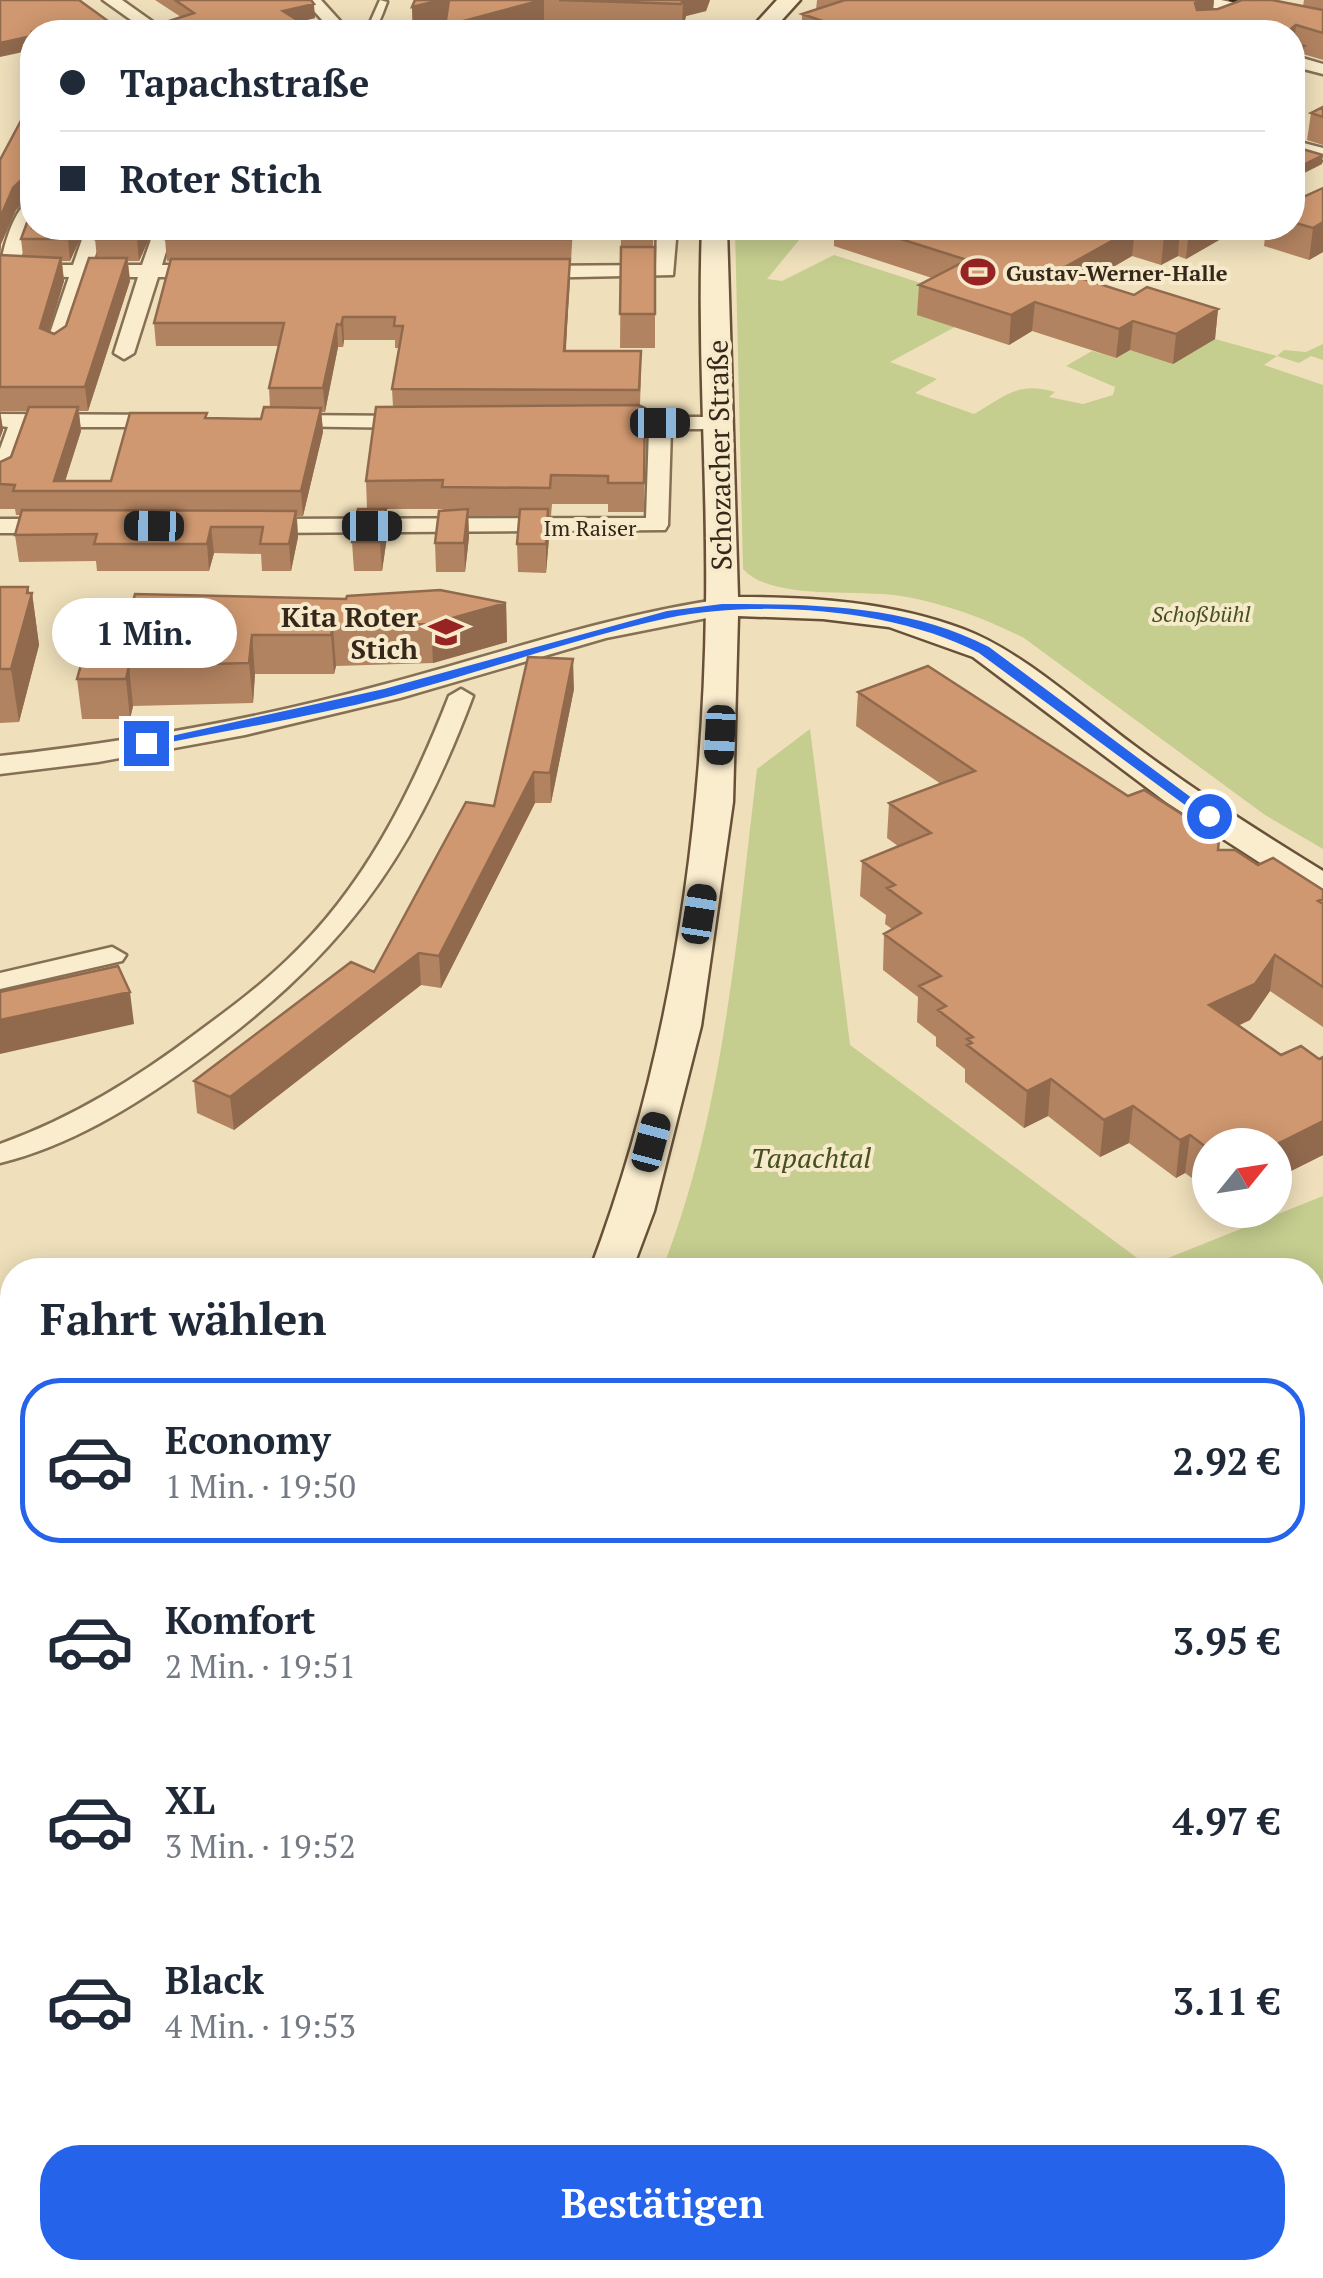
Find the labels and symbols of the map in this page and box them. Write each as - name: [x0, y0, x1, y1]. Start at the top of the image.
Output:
- sports icon: Gustav-Werner-Halle: [959, 253, 997, 291]
- place label: Gustav-Werner-Halle: [1006, 258, 1228, 287]
- street label: Schozacher Straße: [698, 339, 740, 571]
- car: [630, 408, 690, 438]
- car: [124, 510, 184, 542]
- car: [342, 511, 402, 541]
- street label: Im Raiser: [544, 513, 637, 542]
- callout: 1 Min.: [54, 598, 238, 668]
- place label: Kita Roter Stich: [281, 598, 418, 667]
- park label: Schoßbühl: [1151, 599, 1251, 628]
- school or university icon: Kita Roter Stich: [427, 613, 465, 651]
- car: [703, 704, 737, 766]
- route end: [124, 721, 169, 766]
- route start: [1187, 794, 1232, 839]
- car: [679, 882, 719, 946]
- car: [629, 1109, 673, 1175]
- north arrow: [1192, 1128, 1292, 1228]
- park label: Tapachtal: [751, 1139, 872, 1176]

